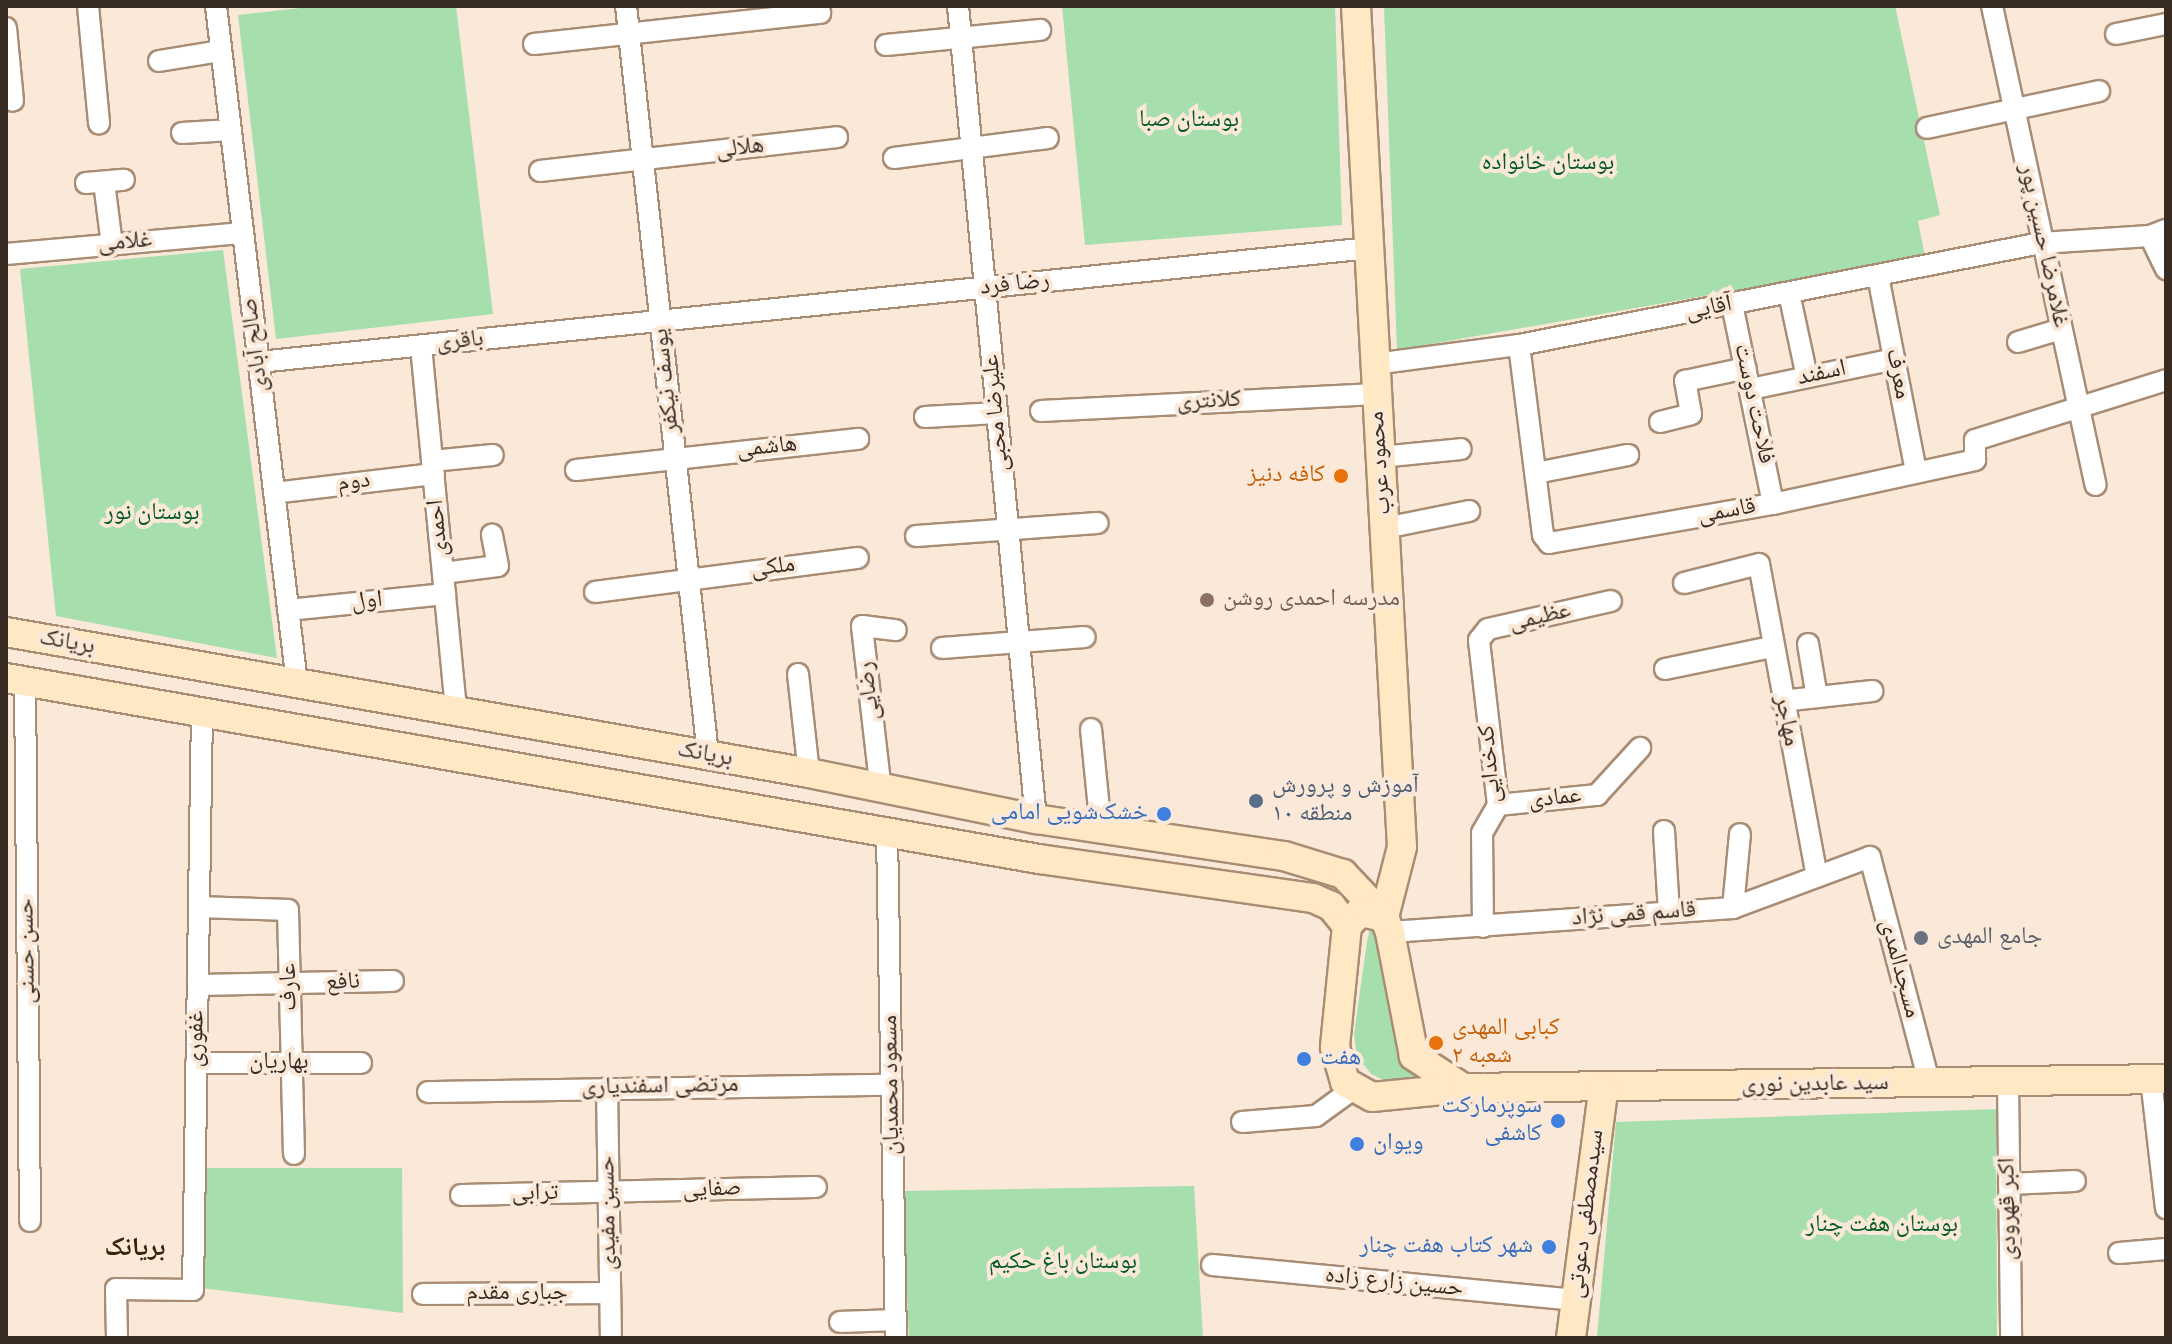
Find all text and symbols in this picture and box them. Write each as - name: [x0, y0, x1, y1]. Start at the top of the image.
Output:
- park label: بوستان صبا: [1139, 107, 1239, 135]
- street label: هلالی: [714, 132, 766, 166]
- park label: بوستان خانواده: [1482, 150, 1614, 178]
- street label: غلامرضا حسین پور: [2012, 162, 2074, 330]
- street label: غلامی: [97, 226, 153, 260]
- street label: رضا فرد: [979, 267, 1051, 303]
- street label: آقایی: [1683, 290, 1735, 328]
- street label: صالح آبادی: [236, 296, 276, 394]
- street label: باقری: [435, 325, 485, 359]
- street label: یوسف نیکفر: [647, 327, 687, 435]
- street label: فلاحت دوست: [1726, 341, 1780, 467]
- street label: معرف: [1878, 346, 1916, 402]
- street label: علیرضا محبی: [978, 353, 1016, 473]
- street label: اسفند: [1795, 355, 1849, 393]
- street label: کلانتری: [1176, 386, 1242, 418]
- street label: محمود عرب: [1363, 410, 1399, 516]
- street label: هاشمی: [735, 431, 799, 465]
- place label: کافه دنیز: [1248, 462, 1325, 490]
- street label: دوم: [336, 467, 372, 499]
- marker: کافه دنیز: [1332, 467, 1350, 485]
- street label: قاسمی: [1696, 493, 1758, 531]
- street label: احمدی: [422, 498, 456, 558]
- park label: بوستان نور: [104, 500, 200, 528]
- street label: ملکی: [749, 551, 797, 585]
- street label: اول: [350, 586, 384, 618]
- place label: مدرسه احمدی روشن: [1223, 586, 1400, 614]
- marker: مدرسه احمدی روشن: [1198, 591, 1216, 609]
- street label: عظیمی: [1506, 597, 1574, 639]
- street label: بریانک: [37, 624, 97, 662]
- street label: رضایی: [852, 660, 888, 722]
- street label: مهاجر: [1767, 693, 1805, 749]
- street label: کدخدایی: [1473, 724, 1509, 804]
- street label: بریانک: [675, 736, 735, 774]
- place label: آموزش و پرورش منطقه ۱۰: [1272, 773, 1419, 829]
- street label: عمادی: [1527, 782, 1583, 816]
- marker: آموزش و پرورش منطقه ۱۰: [1247, 792, 1265, 810]
- place label: خشک‌شویی امامی: [991, 800, 1148, 828]
- marker: خشک‌شویی امامی: [1155, 805, 1173, 823]
- street label: قاسم قمی نژاد: [1571, 896, 1697, 934]
- street label: حسن حسنی: [13, 898, 43, 1004]
- street label: مسجدالمدی: [1872, 916, 1926, 1022]
- place label: جامع المهدی: [1937, 924, 2042, 952]
- marker: جامع المهدی: [1912, 929, 1930, 947]
- street label: عارف: [275, 963, 305, 1011]
- street label: نافع: [325, 968, 361, 998]
- street label: غفوری: [182, 1010, 212, 1068]
- street label: مسعود محمدیان: [876, 1015, 908, 1155]
- place label: کبابی المهدی شعبه ۲: [1452, 1015, 1560, 1071]
- marker: کبابی المهدی شعبه ۲: [1427, 1034, 1445, 1052]
- place label: هفت: [1320, 1045, 1361, 1073]
- street label: بهاریان: [249, 1049, 309, 1077]
- marker: هفت: [1295, 1050, 1313, 1068]
- street label: سید عابدین نوری: [1741, 1069, 1889, 1101]
- street label: مرتضی اسفندیاری: [581, 1071, 739, 1103]
- place label: سوپرمارکت کاشفی: [1441, 1093, 1542, 1149]
- marker: سوپرمارکت کاشفی: [1549, 1112, 1567, 1130]
- street label: سیدمصطفی دعوتی: [1562, 1128, 1612, 1300]
- place label: ویوان: [1373, 1130, 1423, 1158]
- marker: ویوان: [1348, 1135, 1366, 1153]
- street label: حسین مفیدی: [594, 1155, 624, 1271]
- street label: اکبر قهرودی: [1994, 1157, 2024, 1261]
- street label: صفایی: [682, 1175, 742, 1205]
- street label: ترابی: [511, 1179, 559, 1209]
- park label: بوستان هفت چنار: [1806, 1212, 1958, 1240]
- district label: بریانک: [105, 1233, 165, 1265]
- place label: شهر کتاب هفت چنار: [1360, 1233, 1533, 1261]
- marker: شهر کتاب هفت چنار: [1540, 1238, 1558, 1256]
- park label: بوستان باغ حکیم: [989, 1249, 1137, 1277]
- street label: حسین زارع زاده: [1324, 1261, 1464, 1305]
- street label: جباری مقدم: [466, 1280, 568, 1308]

